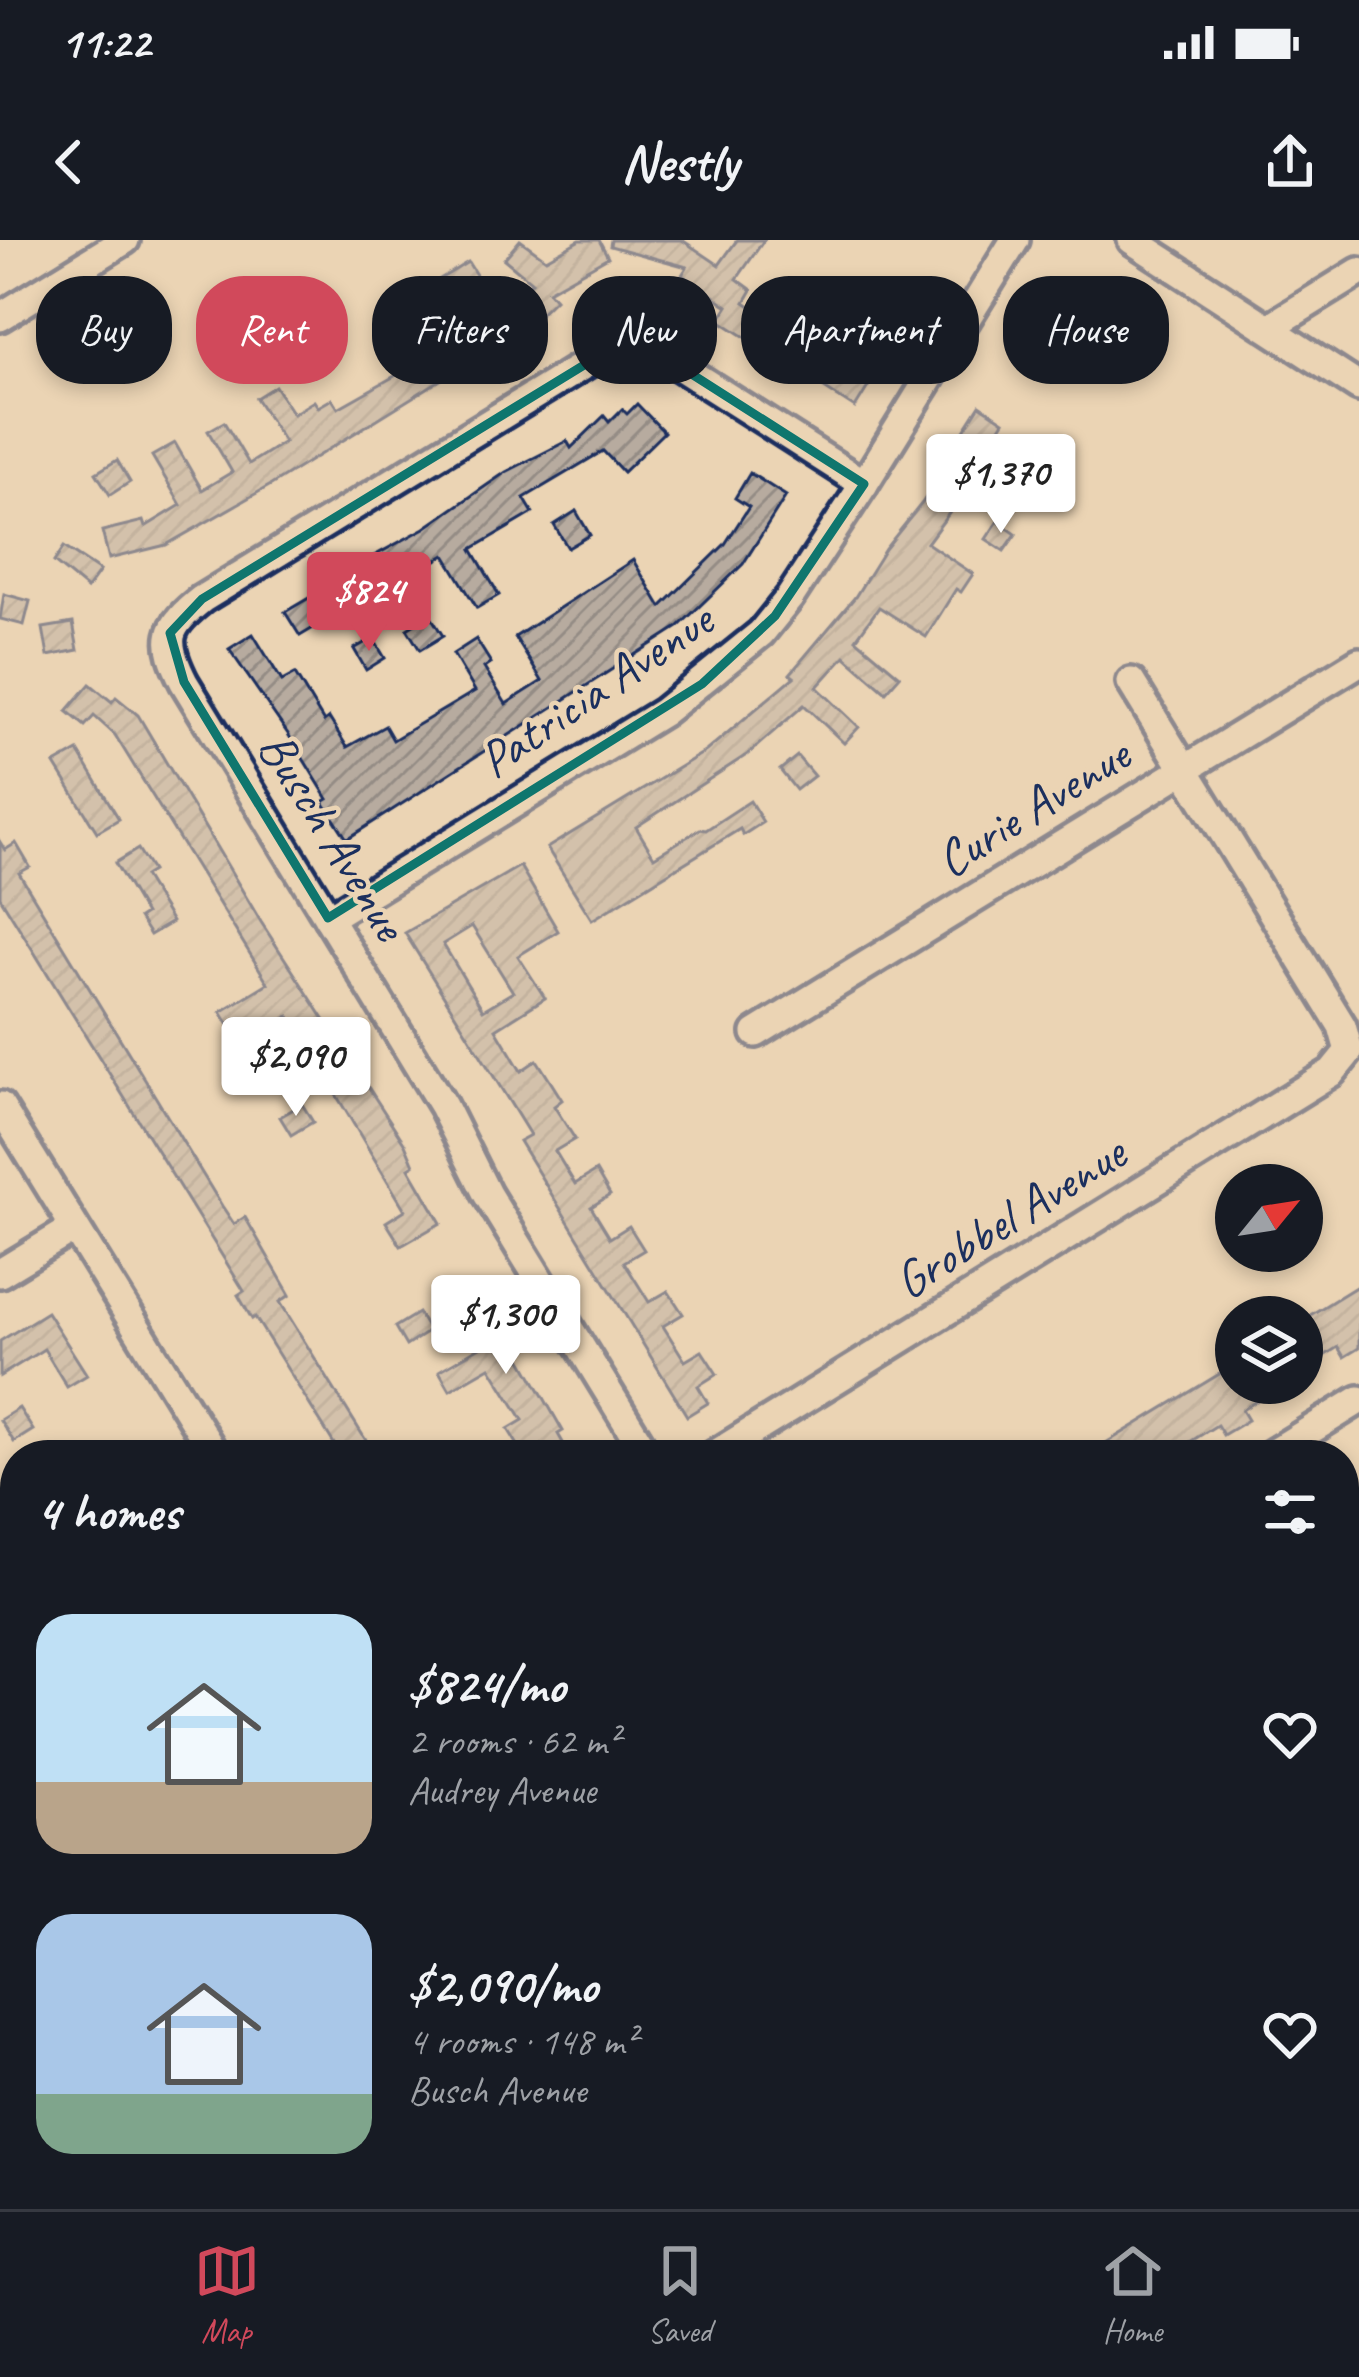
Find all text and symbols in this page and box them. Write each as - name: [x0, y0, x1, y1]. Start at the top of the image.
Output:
- text: 11:22: [60, 14, 150, 71]
- text: Nestly: [621, 128, 738, 196]
- icon: back: [36, 129, 102, 195]
- icon: share: [1257, 129, 1323, 195]
- chip: Buy: [36, 276, 172, 384]
- chip: Rent: [196, 276, 348, 384]
- chip: Filters: [372, 276, 548, 384]
- chip: New: [572, 276, 717, 384]
- chip: Apartment: [741, 276, 979, 384]
- chip: House: [1003, 276, 1169, 384]
- pin: $1,370: [903, 434, 1099, 536]
- text: $1,370: [953, 448, 1049, 497]
- pin: $824: [298, 552, 440, 654]
- text: $824: [334, 566, 404, 615]
- street label: Patricia Avenue: [466, 586, 728, 792]
- street label: Busch Avenue: [244, 720, 424, 954]
- street label: Curie Avenue: [924, 720, 1144, 891]
- pin: $2,090: [198, 1017, 394, 1119]
- text: $2,090: [248, 1031, 344, 1080]
- street label: Grobbel Avenue: [882, 1119, 1140, 1313]
- north arrow: [1215, 1164, 1323, 1272]
- map controls: [1215, 1164, 1323, 1404]
- pin: $1,300: [408, 1275, 604, 1377]
- text: $1,300: [458, 1289, 554, 1338]
- button: layers: [1215, 1296, 1323, 1404]
- icon: filters: [1257, 1479, 1323, 1545]
- text: 4 homes: [36, 1480, 180, 1544]
- text: $824/mo: [408, 1653, 565, 1717]
- icon: home: [132, 1662, 276, 1806]
- icon: heart: [1257, 1701, 1323, 1767]
- text: 2 rooms · 62 m²: [408, 1717, 619, 1766]
- text: Audrey Avenue: [408, 1766, 596, 1815]
- text: $2,090/mo: [408, 1953, 598, 2017]
- icon: home: [132, 1962, 276, 2106]
- icon: heart: [1257, 2001, 1323, 2067]
- text: 4 rooms · 148 m²: [408, 2017, 636, 2066]
- text: Busch Avenue: [408, 2066, 586, 2115]
- tab: Map: [194, 2238, 260, 2352]
- tab: Saved: [647, 2238, 713, 2352]
- tab: Home: [1100, 2238, 1166, 2352]

